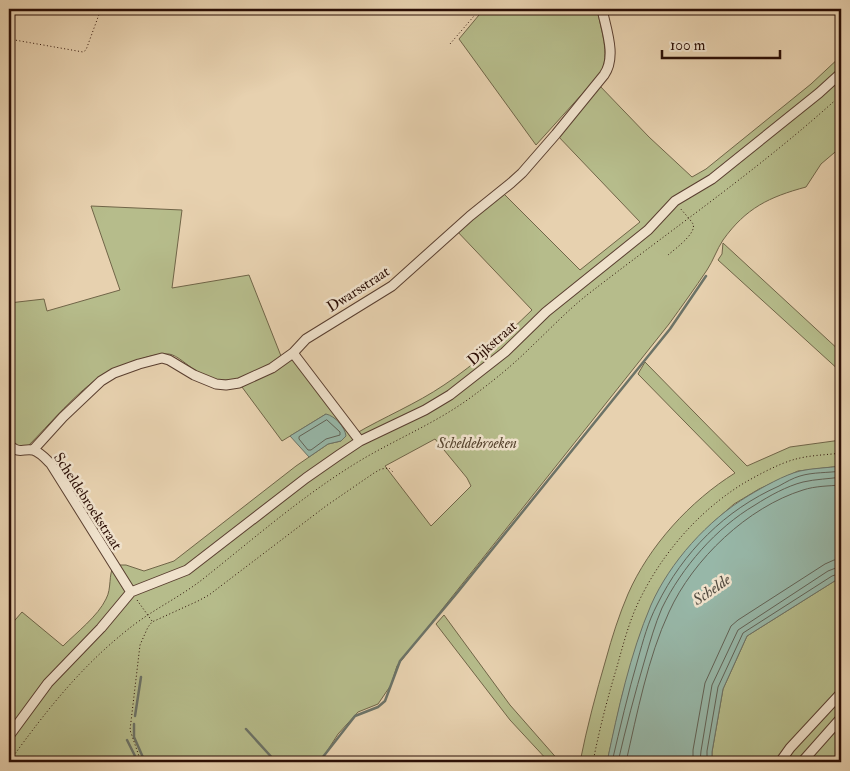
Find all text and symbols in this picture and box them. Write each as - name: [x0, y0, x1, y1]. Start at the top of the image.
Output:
- scale bar: [662, 28, 780, 60]
- text: 100 m: [670, 36, 706, 55]
- street label: Dwarsstraat: [323, 262, 393, 317]
- street label: Dijkstraat: [464, 317, 521, 370]
- park label: Scheldebroeken: [436, 434, 517, 453]
- street label: Scheldebroekstraat: [49, 449, 126, 554]
- water label: Schelde: [688, 569, 735, 611]

